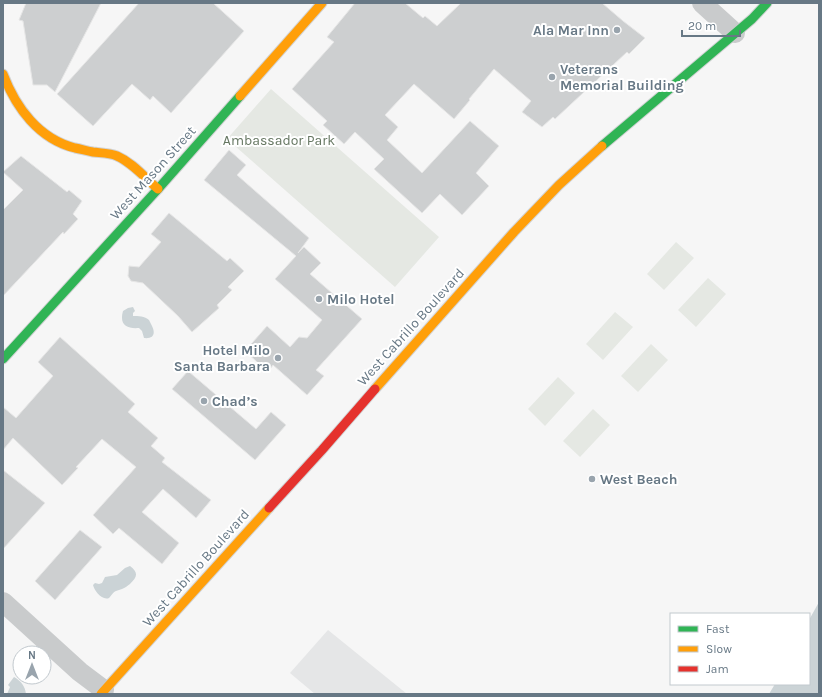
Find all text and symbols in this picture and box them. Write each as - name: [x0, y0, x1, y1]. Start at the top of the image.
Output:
- scale bar: [682, 12, 740, 38]
- text: 20 m: [688, 19, 716, 33]
- place label: Ala Mar Inn: [533, 22, 609, 39]
- marker: Ala Mar Inn: [612, 25, 622, 35]
- place label: Veterans Memorial Building: [560, 61, 684, 94]
- marker: Veterans Memorial Building: [547, 72, 557, 82]
- street label: West Mason Street: [107, 123, 199, 223]
- park label: Ambassador Park: [223, 132, 335, 149]
- street label: West Cabrillo Boulevard: [354, 265, 468, 389]
- place label: Milo Hotel: [327, 291, 395, 308]
- marker: Milo Hotel: [314, 294, 324, 304]
- place label: Hotel Milo Santa Barbara: [174, 342, 270, 375]
- marker: Hotel Milo Santa Barbara: [273, 353, 283, 363]
- place label: Chad’s: [212, 393, 258, 410]
- marker: Chad’s: [199, 396, 209, 406]
- place label: West Beach: [600, 471, 677, 488]
- marker: West Beach: [587, 474, 597, 484]
- street label: West Cabrillo Boulevard: [139, 506, 253, 630]
- legend: [670, 613, 810, 685]
- text: Fast: [706, 622, 730, 636]
- text: Slow: [706, 642, 732, 656]
- north arrow: [12, 645, 52, 685]
- text: N: [28, 649, 36, 662]
- text: Jam: [706, 662, 729, 676]

